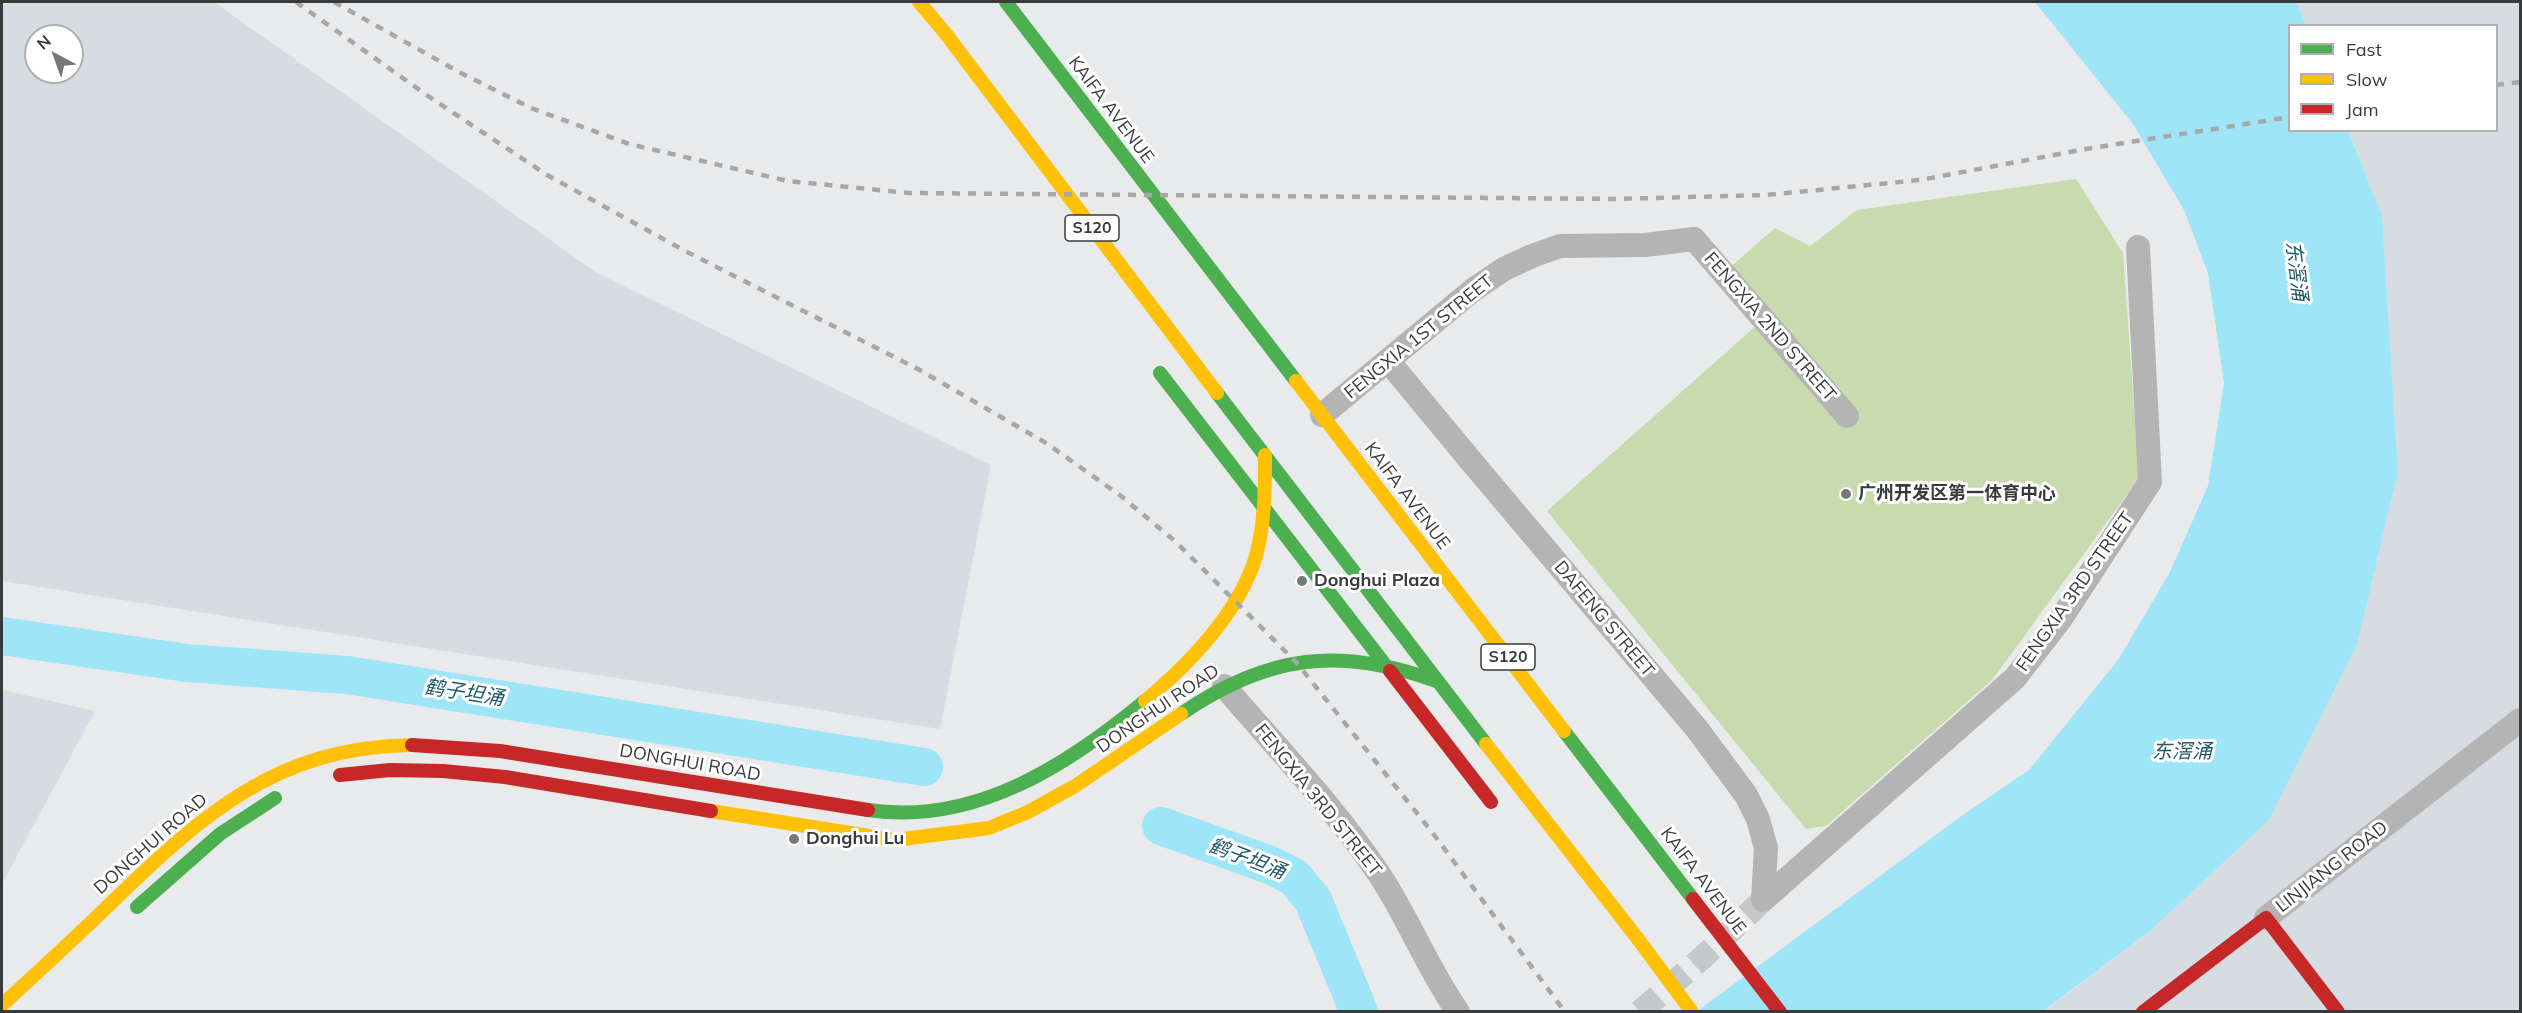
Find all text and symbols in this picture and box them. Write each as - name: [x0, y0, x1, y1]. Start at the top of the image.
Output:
- north arrow: [24, 24, 84, 84]
- legend: [2288, 24, 2498, 132]
- text: N: [32, 30, 55, 53]
- text: Fast: [2346, 38, 2382, 61]
- street label: KAIFA AVENUE: [1064, 52, 1158, 168]
- text: Slow: [2346, 68, 2387, 91]
- text: Jam: [2346, 98, 2379, 121]
- road number: S120: [1065, 215, 1119, 241]
- water label: 东滘涌: [2280, 240, 2312, 302]
- street label: FENGXIA 2ND STREET: [1700, 248, 1840, 406]
- street label: FENGXIA 1ST STREET: [1340, 270, 1498, 404]
- street label: KAIFA AVENUE: [1360, 438, 1454, 554]
- place label: 广州开发区第一体育中心: [1858, 483, 2056, 505]
- marker: 广州开发区第一体育中心: [1839, 487, 1853, 501]
- street label: FENGXIA 3RD STREET: [2012, 508, 2138, 676]
- street label: DAFENG STREET: [1549, 557, 1659, 681]
- place label: Donghui Plaza: [1314, 570, 1440, 592]
- marker: Donghui Plaza: [1295, 574, 1309, 588]
- road number: S120: [1481, 644, 1535, 670]
- street label: DONGHUI ROAD: [1093, 660, 1223, 758]
- water label: 鹤子坦涌: [423, 675, 505, 711]
- street label: FENGXIA 3RD STREET: [1250, 720, 1386, 880]
- street label: DONGHUI ROAD: [618, 740, 762, 786]
- water label: 东滘涌: [2152, 740, 2212, 764]
- street label: DONGHUI ROAD: [90, 789, 212, 899]
- street label: LINJIANG ROAD: [2272, 817, 2392, 917]
- street label: KAIFA AVENUE: [1656, 823, 1750, 939]
- place label: Donghui Lu: [806, 828, 904, 850]
- marker: Donghui Lu: [787, 832, 801, 846]
- water label: 鹤子坦涌: [1205, 833, 1289, 885]

